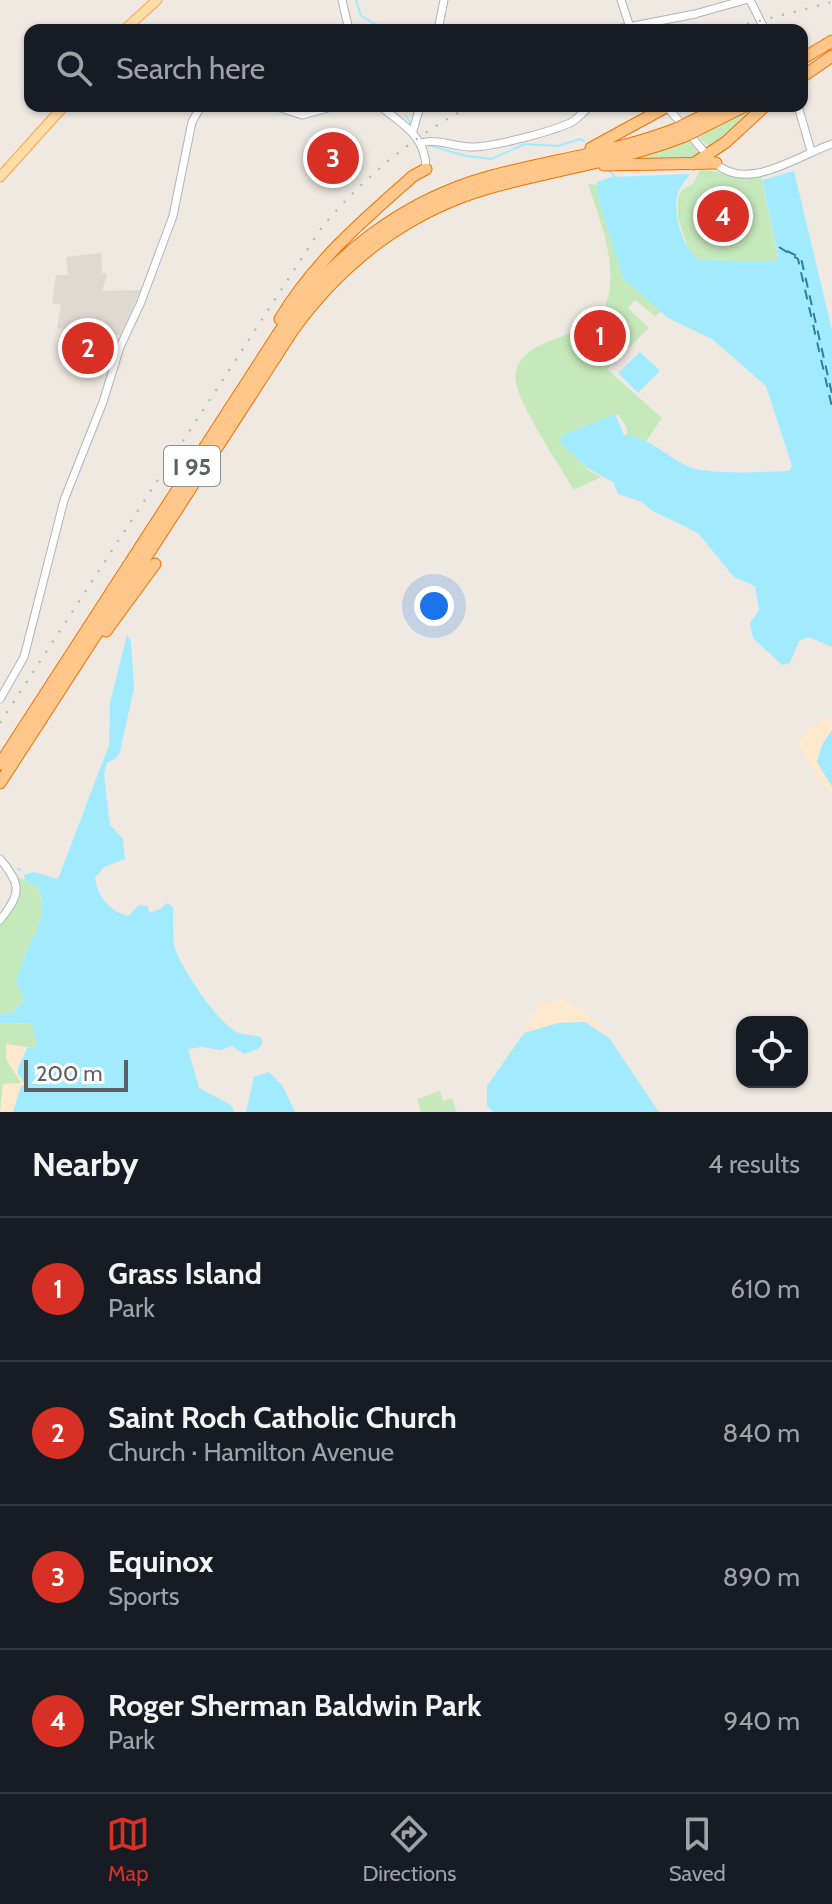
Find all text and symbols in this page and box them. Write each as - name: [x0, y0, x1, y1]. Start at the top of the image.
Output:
- search box: [24, 24, 808, 112]
- icon: search: [52, 46, 96, 90]
- text: Search here: [116, 50, 265, 87]
- pin: 3: [307, 128, 359, 188]
- pin: 4: [697, 186, 749, 246]
- pin: 1: [574, 306, 626, 366]
- pin: 2: [62, 318, 114, 378]
- road number: I 95: [164, 446, 220, 486]
- your location: [414, 586, 454, 626]
- map controls: [736, 1016, 808, 1088]
- button: locate: [736, 1016, 808, 1088]
- scale bar: [24, 1056, 128, 1092]
- text: 200 m: [36, 1060, 102, 1087]
- text: Nearby: [32, 1143, 139, 1185]
- text: 4 results: [708, 1148, 800, 1180]
- text: Grass Island: [108, 1255, 262, 1292]
- text: 1: [53, 1273, 63, 1305]
- text: 610 m: [730, 1273, 800, 1305]
- text: Park: [108, 1292, 155, 1324]
- text: Saint Roch Catholic Church: [108, 1399, 457, 1436]
- text: 2: [51, 1417, 65, 1449]
- text: 840 m: [722, 1417, 800, 1449]
- text: Church · Hamilton Avenue: [108, 1436, 394, 1468]
- text: Equinox: [108, 1543, 214, 1580]
- text: 3: [51, 1561, 65, 1593]
- text: 890 m: [723, 1561, 800, 1593]
- text: Sports: [108, 1580, 180, 1612]
- text: Roger Sherman Baldwin Park: [108, 1687, 482, 1724]
- text: 4: [50, 1705, 66, 1737]
- text: 940 m: [723, 1705, 800, 1737]
- text: Park: [108, 1724, 155, 1756]
- tab: Map: [106, 1812, 150, 1887]
- tab: Directions: [362, 1812, 456, 1887]
- tab: Saved: [669, 1812, 726, 1887]

